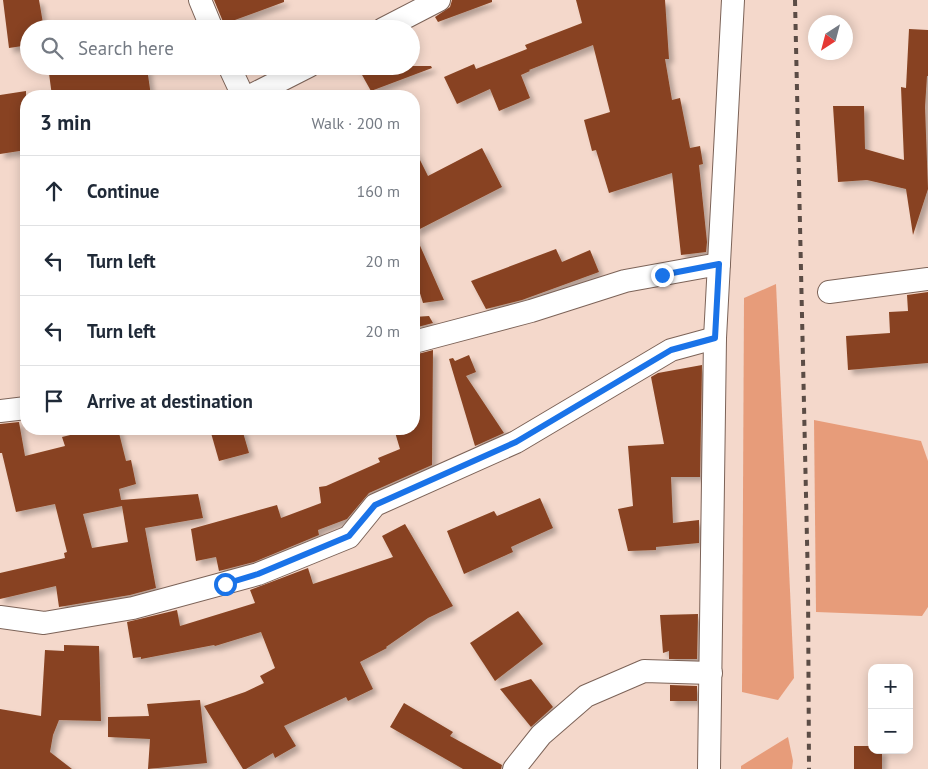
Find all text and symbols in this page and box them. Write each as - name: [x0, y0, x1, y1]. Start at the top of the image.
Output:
- north arrow: [808, 15, 853, 60]
- search box: [20, 20, 420, 75]
- icon: search: [38, 34, 66, 62]
- text: Search here: [78, 36, 174, 60]
- text: 3 min: [40, 109, 91, 136]
- text: Walk · 200 m: [311, 113, 400, 133]
- icon: ahead: [40, 177, 68, 205]
- text: Continue: [87, 179, 159, 203]
- text: 160 m: [357, 181, 400, 201]
- icon: left: [40, 247, 68, 275]
- text: Turn left: [87, 249, 156, 273]
- text: 20 m: [365, 251, 400, 271]
- route end: [651, 264, 674, 287]
- icon: left: [40, 317, 68, 345]
- text: Turn left: [87, 319, 156, 343]
- text: 20 m: [365, 321, 400, 341]
- icon: arrive: [40, 387, 68, 415]
- text: Arrive at destination: [87, 389, 253, 413]
- route start: [214, 573, 237, 596]
- map controls: [868, 664, 913, 754]
- button: +: [868, 664, 913, 709]
- button: −: [868, 709, 913, 754]

